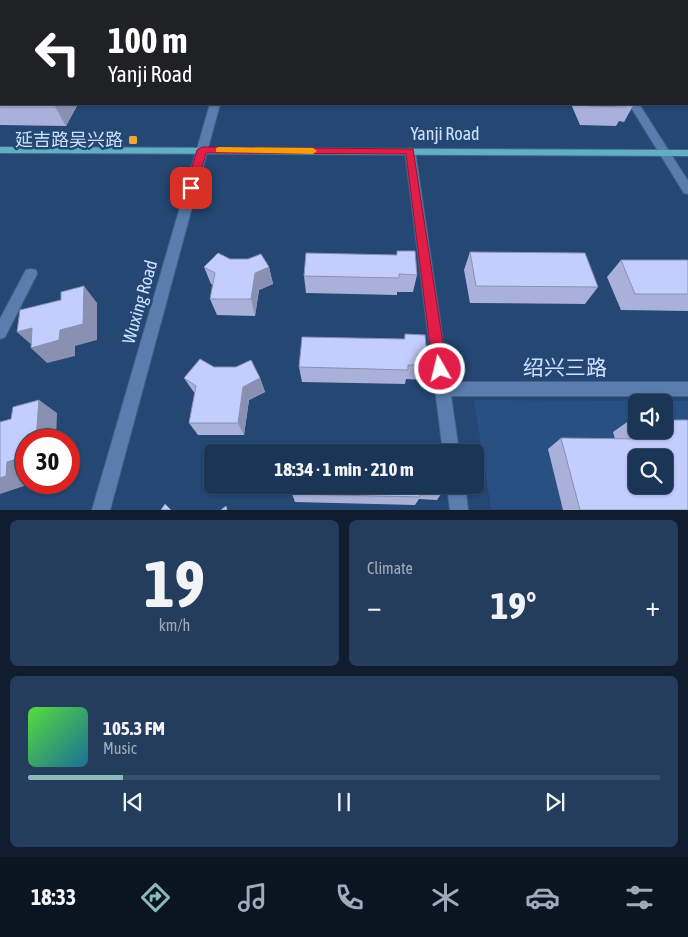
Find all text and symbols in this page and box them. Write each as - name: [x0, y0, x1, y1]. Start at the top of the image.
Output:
- icon: left: [25, 20, 90, 85]
- text: 100 m: [108, 20, 187, 60]
- text: Yanji Road: [108, 61, 193, 87]
- street label: Yanji Road: [410, 123, 480, 144]
- place label: 延吉路吴兴路: [15, 129, 123, 150]
- marker: 延吉路吴兴路: [127, 134, 139, 146]
- pin: [170, 167, 212, 209]
- icon: arrive: [177, 174, 205, 202]
- street label: Wuxing Road: [118, 258, 161, 346]
- position arrow: [413, 342, 465, 394]
- street label: 绍兴三路: [523, 355, 607, 379]
- map controls: [628, 394, 673, 494]
- button: sound: [628, 394, 673, 439]
- speed limit sign: 30: [15, 429, 80, 494]
- button: search: [628, 449, 673, 494]
- text: 18:34 · 1 min · 210 m: [274, 458, 414, 480]
- text: 19: [144, 546, 205, 621]
- text: Climate: [367, 559, 413, 577]
- text: 19°: [490, 584, 537, 627]
- text: −: [367, 590, 382, 622]
- text: +: [645, 590, 660, 622]
- text: km/h: [159, 616, 190, 634]
- text: 105.3 FM: [103, 717, 165, 739]
- text: Music: [103, 739, 137, 757]
- icon: previous: [119, 788, 147, 816]
- icon: pause: [330, 788, 358, 816]
- icon: next: [541, 788, 569, 816]
- icon: directions: [138, 880, 173, 915]
- icon: music: [235, 880, 270, 915]
- icon: phone: [332, 880, 367, 915]
- icon: climate: [428, 880, 463, 915]
- icon: car: [525, 880, 560, 915]
- icon: filters: [622, 880, 657, 915]
- text: 18:33: [31, 884, 76, 910]

